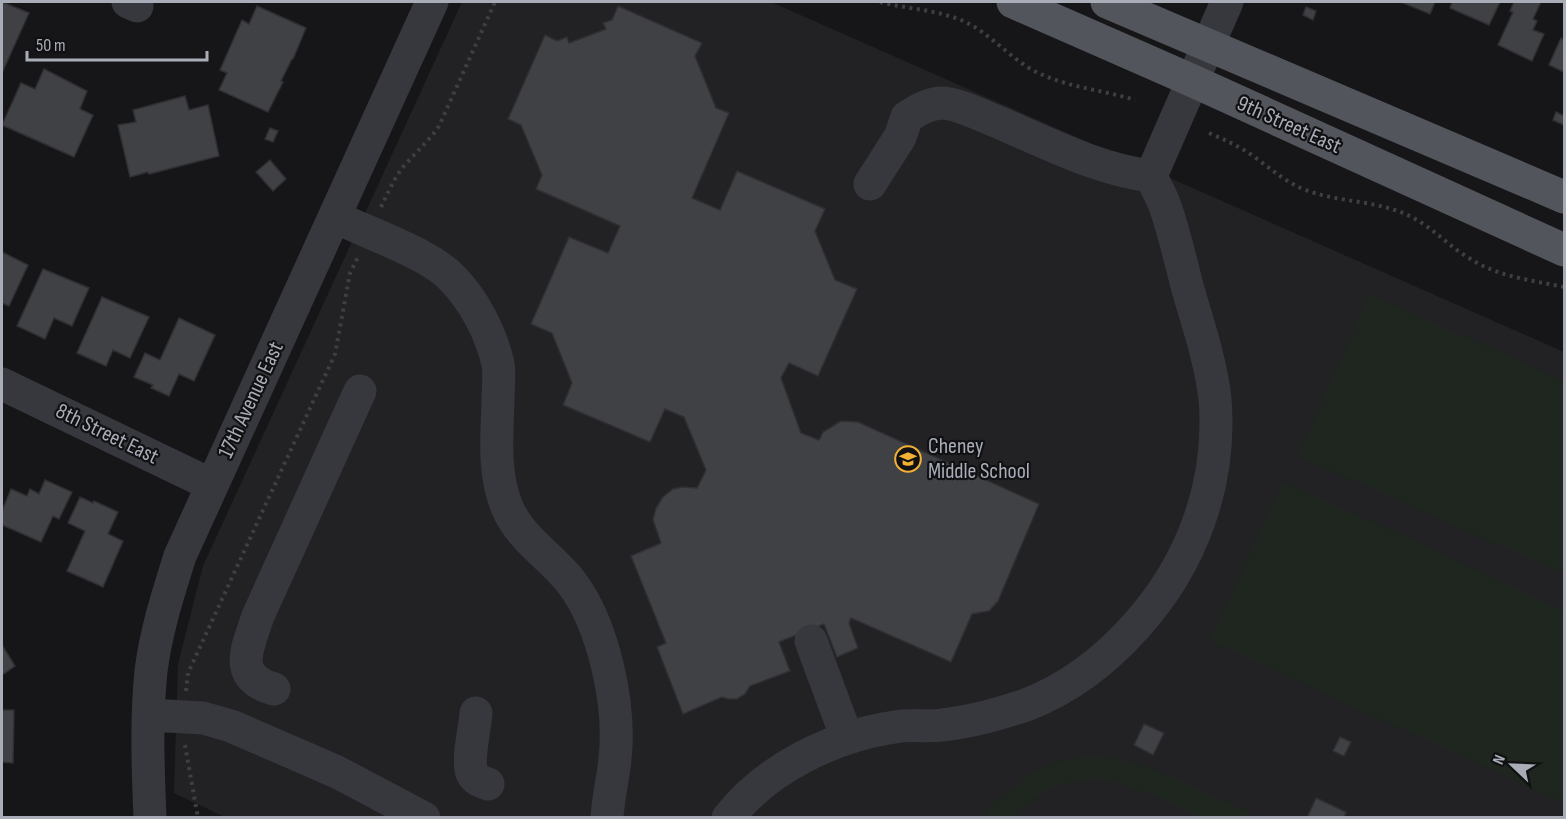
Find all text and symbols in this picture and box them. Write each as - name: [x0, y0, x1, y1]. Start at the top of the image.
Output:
- scale bar: [27, 24, 207, 62]
- text: 50 m: [36, 35, 66, 56]
- street label: 9th Street East: [1233, 90, 1346, 160]
- street label: 17th Avenue East: [212, 337, 290, 463]
- street label: 8th Street East: [51, 398, 163, 471]
- place label: Cheney Middle School: [928, 433, 1030, 485]
- school or university icon: Cheney Middle School: [893, 444, 923, 474]
- north arrow: [1482, 735, 1542, 795]
- text: N: [1489, 752, 1510, 767]

